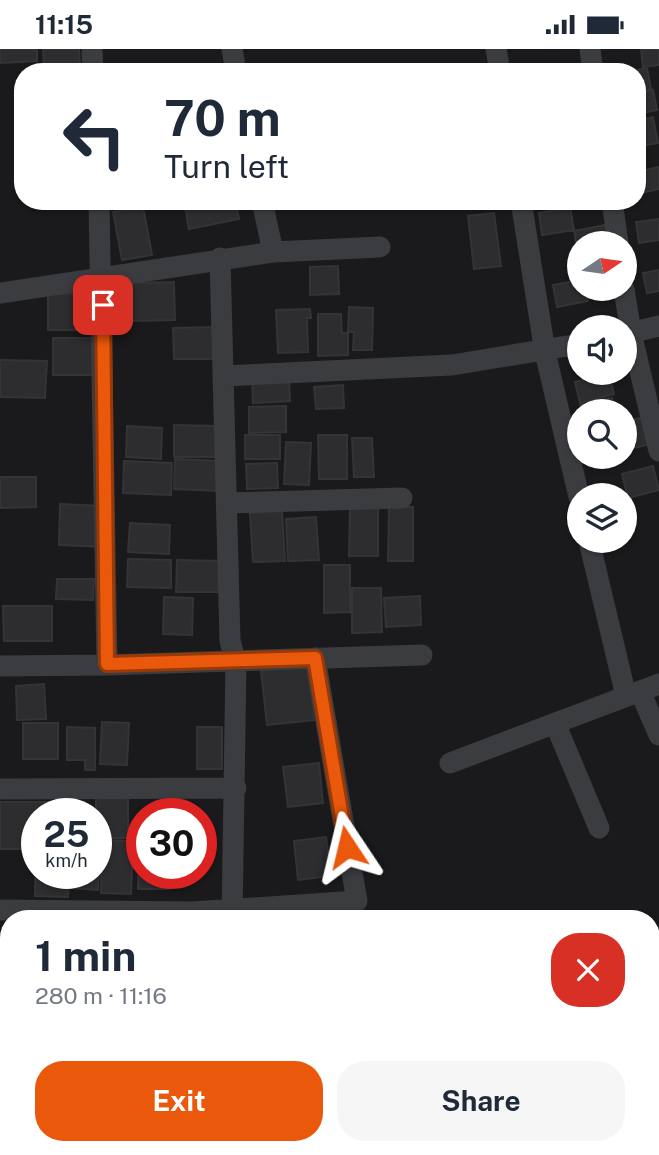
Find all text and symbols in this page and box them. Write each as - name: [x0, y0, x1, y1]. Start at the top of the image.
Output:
- text: 11:15: [35, 9, 93, 40]
- text: 70 m: [164, 89, 281, 147]
- icon: left: [49, 91, 140, 182]
- text: Turn left: [164, 148, 289, 185]
- north arrow: [567, 231, 637, 301]
- map controls: [567, 231, 637, 553]
- pin: [73, 275, 133, 335]
- icon: arrive: [84, 286, 122, 324]
- button: sound: [567, 315, 637, 385]
- button: search: [567, 399, 637, 469]
- button: layers: [567, 483, 637, 553]
- speed limit sign: 30: [126, 798, 217, 889]
- position arrow: [310, 810, 384, 884]
- text: 25: [44, 814, 89, 855]
- text: km/h: [45, 850, 88, 871]
- text: 1 min: [35, 931, 136, 980]
- button: close: [551, 933, 625, 1007]
- text: 280 m · 11:16: [35, 982, 167, 1009]
- button: Exit: [35, 1061, 323, 1141]
- button: Share: [337, 1061, 625, 1141]

